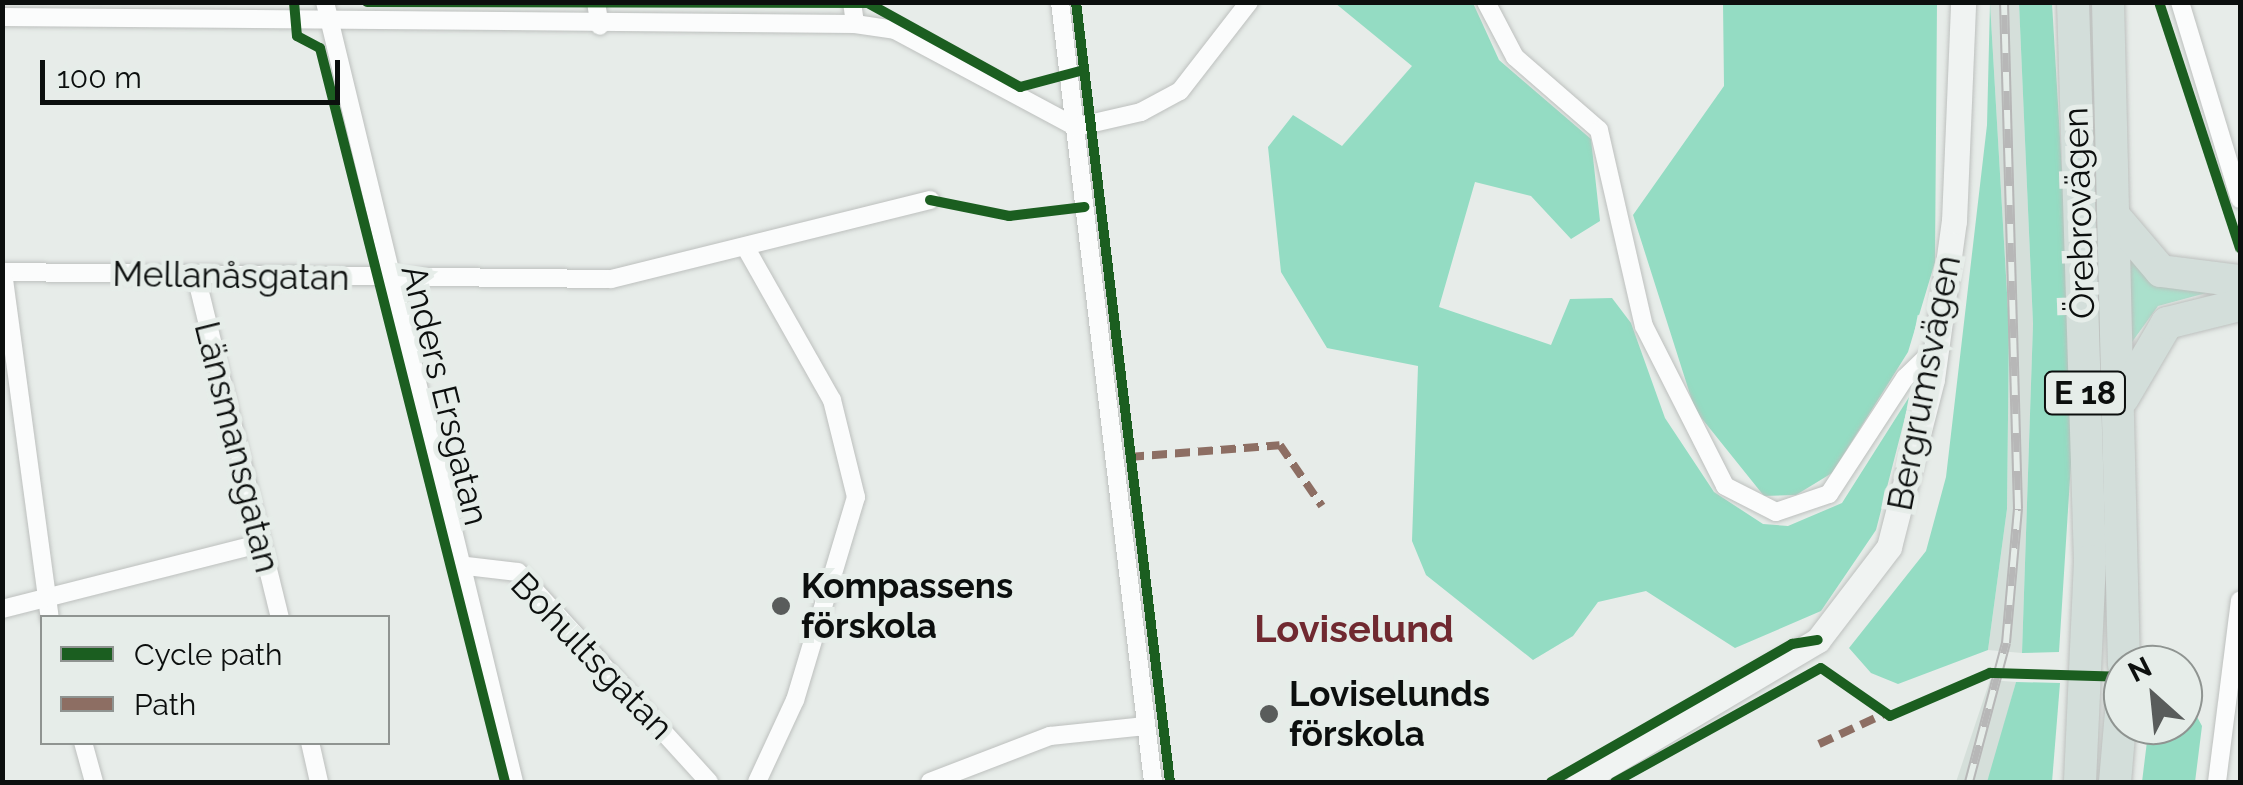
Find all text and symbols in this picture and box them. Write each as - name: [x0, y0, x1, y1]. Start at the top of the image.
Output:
- scale bar: [45, 40, 345, 102]
- text: 100 m: [57, 60, 142, 95]
- street label: Örebrovägen: [2054, 106, 2104, 320]
- street label: Bergrumsvägen: [1879, 252, 1969, 514]
- street label: Mellanåsgatan: [112, 253, 350, 299]
- street label: Anders Ersgatan: [392, 261, 498, 529]
- street label: Länsmansgatan: [186, 317, 288, 577]
- road number: E 18: [2042, 366, 2128, 420]
- street label: Bohultsgatan: [502, 564, 682, 748]
- place label: Kompassens förskola: [801, 565, 1013, 647]
- marker: Kompassens förskola: [770, 595, 792, 617]
- district label: Loviselund: [1254, 606, 1454, 652]
- legend: [40, 615, 390, 745]
- text: Cycle path: [134, 637, 282, 672]
- north arrow: [2103, 645, 2203, 745]
- text: N: [2123, 650, 2157, 689]
- place label: Loviselunds förskola: [1289, 673, 1490, 755]
- text: Path: [134, 687, 196, 722]
- marker: Loviselunds förskola: [1258, 703, 1280, 725]

